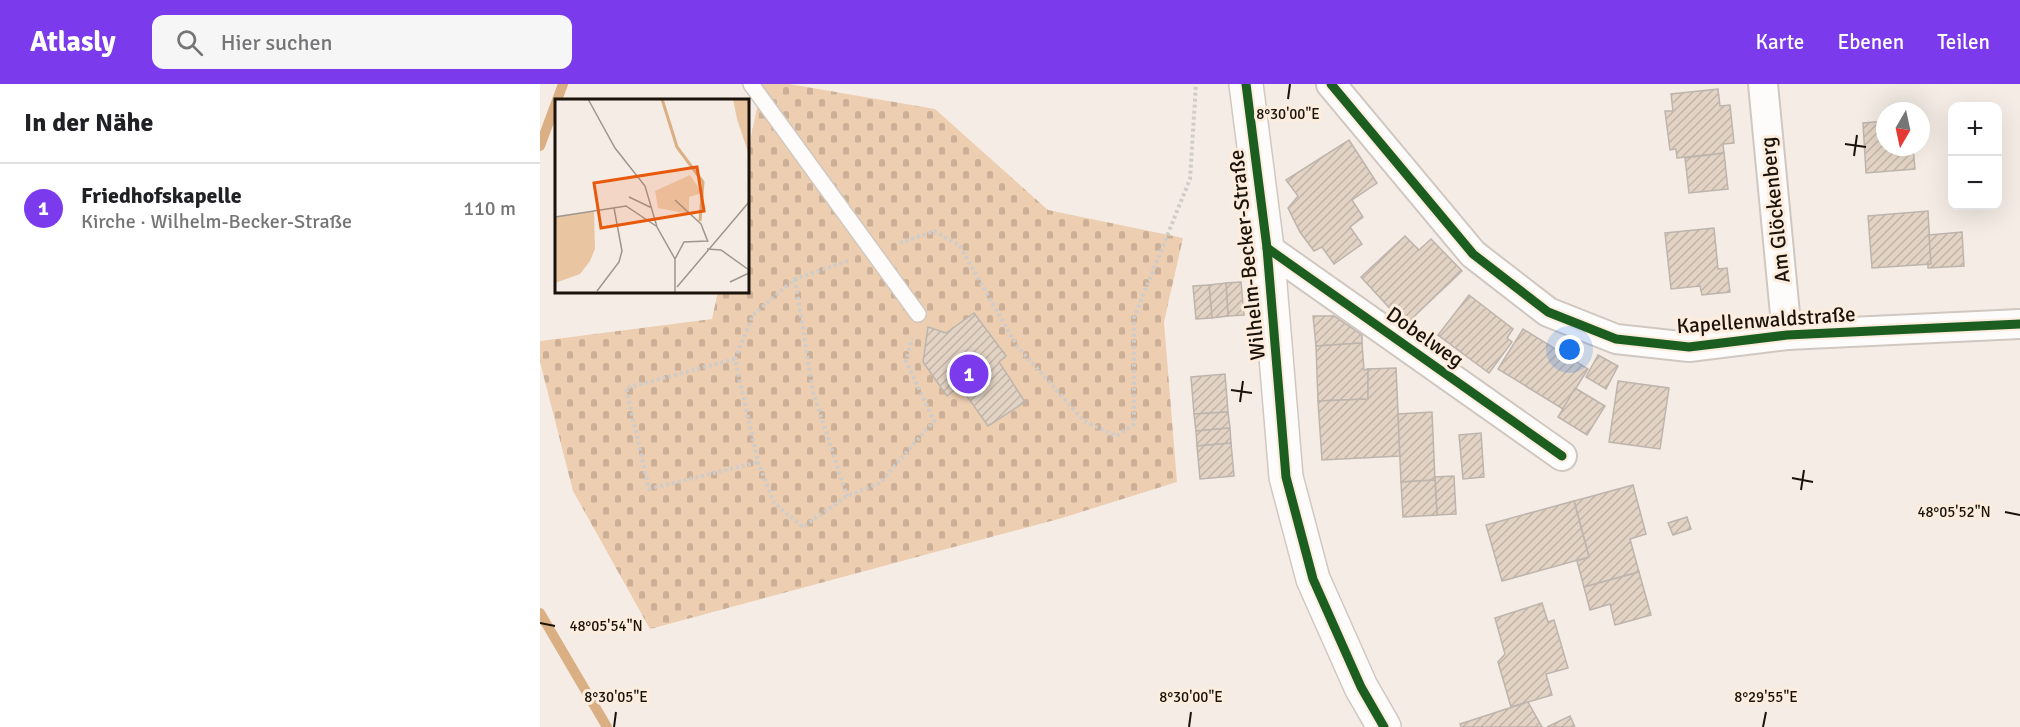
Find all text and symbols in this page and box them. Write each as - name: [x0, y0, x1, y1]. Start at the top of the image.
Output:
- search box: [152, 15, 572, 69]
- text: Atlasly: [30, 25, 116, 59]
- icon: search: [173, 26, 206, 59]
- text: Hier suchen: [221, 29, 332, 56]
- text: Karte: [1755, 29, 1804, 55]
- text: Ebenen: [1837, 29, 1904, 55]
- text: Teilen: [1937, 29, 1990, 55]
- inset map: [555, 99, 748, 292]
- north arrow: [1876, 102, 1930, 156]
- map controls: [1948, 102, 2002, 210]
- button: +: [1948, 102, 2002, 156]
- text: 8°30'00"E: [1256, 105, 1320, 123]
- text: In der Nähe: [24, 107, 154, 139]
- street label: Am Glöckenberg: [1754, 136, 1796, 284]
- street label: Wilhelm-Becker-Straße: [1223, 148, 1271, 362]
- button: −: [1948, 156, 2002, 210]
- text: Friedhofskapelle: [81, 182, 242, 209]
- text: 1: [38, 196, 49, 221]
- text: 110 m: [463, 196, 516, 221]
- text: Kirche · Wilhelm-Becker-Straße: [81, 209, 352, 234]
- street label: Dobelweg: [1381, 301, 1469, 373]
- street label: Kapellenwaldstraße: [1676, 301, 1856, 339]
- your location: [1555, 335, 1584, 364]
- pin: 1: [950, 352, 988, 396]
- text: 48°05'52"N: [1917, 503, 1991, 521]
- text: 48°05'54"N: [569, 617, 643, 635]
- text: 8°30'05"E: [584, 688, 648, 706]
- text: 8°30'00"E: [1159, 688, 1223, 706]
- text: 8°29'55"E: [1734, 688, 1798, 706]

